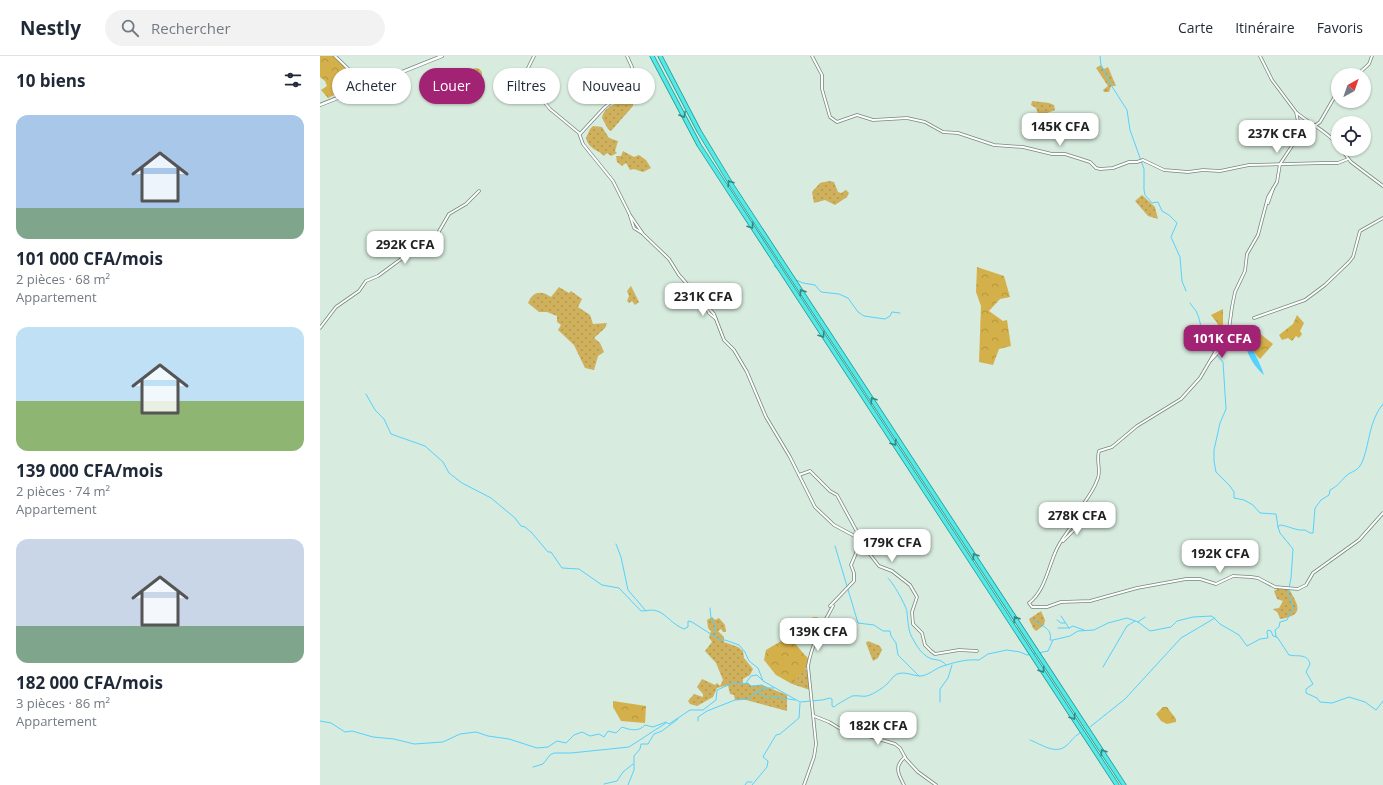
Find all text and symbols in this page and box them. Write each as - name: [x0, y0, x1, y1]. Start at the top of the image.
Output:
- search box: [105, 10, 385, 46]
- text: Nestly: [20, 15, 81, 41]
- icon: search: [119, 17, 141, 39]
- text: Rechercher: [151, 18, 231, 38]
- text: Carte: [1178, 18, 1213, 37]
- text: Itinéraire: [1235, 18, 1295, 37]
- text: Favoris: [1317, 18, 1363, 37]
- chip: Acheter: [332, 68, 411, 104]
- chip: Louer: [419, 68, 485, 104]
- chip: Filtres: [493, 68, 560, 104]
- chip: Nouveau: [568, 68, 655, 104]
- north arrow: [1331, 68, 1371, 108]
- map controls: [1331, 68, 1371, 156]
- text: 10 biens: [16, 69, 85, 92]
- icon: filters: [282, 69, 304, 91]
- one-way arrow: [678, 111, 685, 119]
- pin: 145K CFA: [1019, 113, 1101, 147]
- button: locate: [1331, 116, 1371, 156]
- text: 145K CFA: [1031, 117, 1089, 135]
- pin: 237K CFA: [1236, 120, 1318, 154]
- text: 237K CFA: [1248, 124, 1306, 142]
- icon: home: [124, 141, 196, 213]
- one-way arrow: [728, 180, 735, 187]
- one-way arrow: [746, 222, 754, 229]
- pin: 292K CFA: [364, 231, 446, 265]
- text: 292K CFA: [376, 235, 434, 253]
- text: 101 000 CFA/mois: [16, 247, 163, 270]
- text: 2 pièces · 68 m²: [16, 270, 110, 288]
- pin: 231K CFA: [662, 283, 744, 317]
- text: 231K CFA: [674, 287, 732, 305]
- text: Appartement: [16, 288, 97, 306]
- one-way arrow: [800, 289, 807, 296]
- pin: 101K CFA: [1181, 325, 1263, 359]
- text: 101K CFA: [1193, 329, 1251, 347]
- one-way arrow: [817, 331, 825, 338]
- icon: home: [124, 353, 196, 425]
- one-way arrow: [871, 398, 878, 405]
- one-way arrow: [889, 439, 896, 446]
- text: 139 000 CFA/mois: [16, 459, 163, 482]
- text: 2 pièces · 74 m²: [16, 482, 110, 500]
- text: Appartement: [16, 500, 97, 518]
- pin: 278K CFA: [1036, 502, 1118, 536]
- text: 278K CFA: [1048, 506, 1106, 524]
- pin: 179K CFA: [851, 529, 933, 563]
- text: 179K CFA: [863, 533, 921, 551]
- pin: 192K CFA: [1179, 540, 1261, 574]
- text: 192K CFA: [1191, 544, 1249, 562]
- one-way arrow: [972, 553, 980, 560]
- icon: home: [124, 565, 196, 637]
- one-way arrow: [1014, 616, 1021, 623]
- pin: 139K CFA: [777, 618, 859, 652]
- text: 139K CFA: [789, 622, 847, 640]
- one-way arrow: [1037, 666, 1044, 673]
- text: 182 000 CFA/mois: [16, 671, 163, 694]
- text: 3 pièces · 86 m²: [16, 694, 110, 712]
- text: Appartement: [16, 712, 97, 730]
- pin: 182K CFA: [837, 712, 919, 746]
- one-way arrow: [1068, 713, 1076, 720]
- text: 182K CFA: [849, 716, 907, 734]
- one-way arrow: [1101, 750, 1108, 757]

